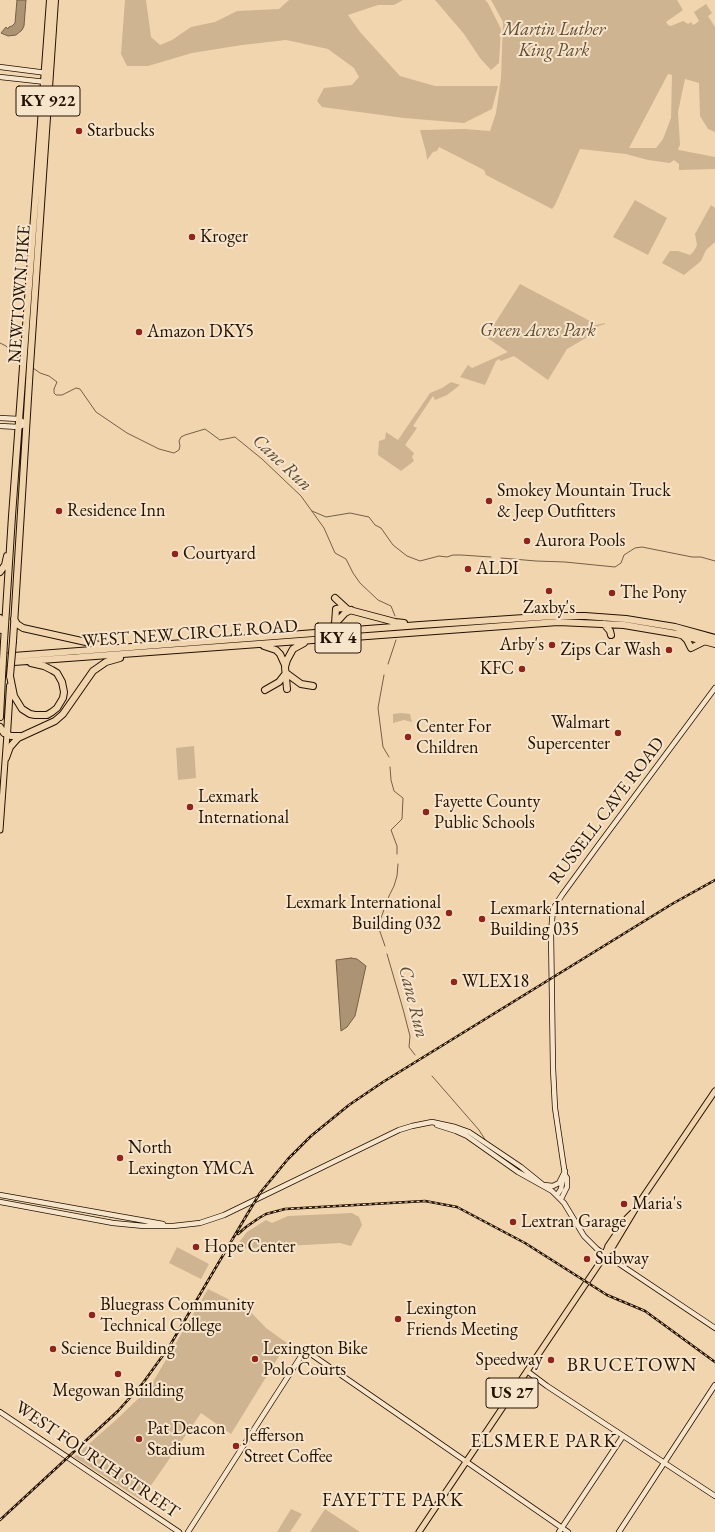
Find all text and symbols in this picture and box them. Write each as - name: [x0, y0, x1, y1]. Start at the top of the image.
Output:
- park label: Martin Luther King Park: [503, 19, 605, 62]
- road number: KY 922: [16, 86, 80, 116]
- place label: Starbucks: [87, 120, 155, 142]
- marker: Starbucks: [74, 126, 84, 136]
- street label: NEWTOWN PIKE: [4, 224, 36, 364]
- place label: Kroger: [200, 226, 248, 248]
- marker: Kroger: [187, 232, 197, 242]
- park label: Green Acres Park: [480, 320, 596, 342]
- place label: Amazon DKY5: [147, 321, 254, 343]
- marker: Amazon DKY5: [134, 327, 144, 337]
- water label: Cane Run: [247, 430, 317, 496]
- place label: Smokey Mountain Truck & Jeep Outfitters: [497, 480, 671, 522]
- marker: Smokey Mountain Truck & Jeep Outfitters: [484, 496, 494, 506]
- place label: Residence Inn: [67, 500, 165, 522]
- marker: Residence Inn: [54, 506, 64, 516]
- place label: Aurora Pools: [535, 530, 625, 552]
- marker: Aurora Pools: [522, 536, 532, 546]
- place label: Courtyard: [183, 543, 256, 565]
- marker: Courtyard: [170, 549, 180, 559]
- place label: ALDI: [476, 558, 519, 580]
- marker: ALDI: [463, 564, 473, 574]
- place label: The Pony: [620, 582, 687, 604]
- marker: Zaxby's: [544, 586, 554, 596]
- marker: The Pony: [607, 588, 617, 598]
- place label: Zaxby's: [523, 597, 575, 619]
- street label: WEST NEW CIRCLE ROAD: [82, 616, 298, 652]
- road number: KY 4: [315, 623, 361, 653]
- place label: Arby's: [499, 634, 544, 656]
- place label: Zips Car Wash: [560, 639, 661, 661]
- marker: Arby's: [547, 640, 557, 650]
- marker: Zips Car Wash: [664, 645, 674, 655]
- place label: KFC: [480, 658, 514, 680]
- marker: KFC: [517, 664, 527, 674]
- place label: Walmart Supercenter: [528, 712, 610, 754]
- place label: Center For Children: [416, 716, 491, 758]
- marker: Walmart Supercenter: [613, 728, 623, 738]
- marker: Center For Children: [403, 732, 413, 742]
- street label: RUSSELL CAVE ROAD: [545, 733, 669, 889]
- place label: Lexmark International: [198, 786, 289, 828]
- place label: Fayette County Public Schools: [434, 791, 540, 834]
- marker: Lexmark International: [185, 802, 195, 812]
- marker: Fayette County Public Schools: [421, 807, 431, 817]
- place label: Lexmark International Building 032: [286, 892, 441, 934]
- place label: Lexmark International Building 035: [490, 898, 645, 940]
- marker: Lexmark International Building 032: [444, 908, 454, 918]
- marker: Lexmark International Building 035: [477, 914, 487, 924]
- water label: Cane Run: [393, 963, 433, 1041]
- place label: WLEX18: [462, 971, 529, 993]
- marker: WLEX18: [449, 977, 459, 987]
- place label: North Lexington YMCA: [128, 1137, 254, 1180]
- marker: North Lexington YMCA: [115, 1153, 125, 1163]
- place label: Maria's: [632, 1193, 682, 1215]
- marker: Maria's: [619, 1199, 629, 1209]
- place label: Lextran Garage: [521, 1211, 626, 1233]
- marker: Lextran Garage: [508, 1217, 518, 1227]
- place label: Hope Center: [204, 1236, 295, 1258]
- marker: Hope Center: [191, 1242, 201, 1252]
- place label: Subway: [595, 1248, 649, 1270]
- marker: Subway: [582, 1254, 592, 1264]
- place label: Bluegrass Community Technical College: [100, 1294, 254, 1336]
- place label: Lexington Friends Meeting: [406, 1298, 518, 1340]
- marker: Bluegrass Community Technical College: [87, 1310, 97, 1320]
- marker: Lexington Friends Meeting: [393, 1314, 403, 1324]
- place label: Science Building: [61, 1338, 175, 1360]
- place label: Lexington Bike Polo Courts: [263, 1338, 368, 1380]
- marker: Science Building: [48, 1344, 58, 1354]
- place label: Speedway: [476, 1349, 543, 1371]
- marker: Lexington Bike Polo Courts: [250, 1354, 260, 1364]
- marker: Speedway: [546, 1355, 556, 1365]
- district label: BRUCETOWN: [567, 1355, 697, 1377]
- marker: Megowan Building: [113, 1369, 123, 1379]
- road number: US 27: [486, 1378, 538, 1408]
- place label: Megowan Building: [52, 1380, 184, 1402]
- street label: WEST FOURTH STREET: [11, 1397, 183, 1523]
- place label: Pat Deacon Stadium: [147, 1418, 226, 1460]
- place label: Jefferson Street Coffee: [244, 1425, 333, 1468]
- district label: ELSMERE PARK: [471, 1431, 617, 1453]
- marker: Pat Deacon Stadium: [134, 1434, 144, 1444]
- marker: Jefferson Street Coffee: [231, 1441, 241, 1451]
- district label: FAYETTE PARK: [322, 1490, 464, 1512]

